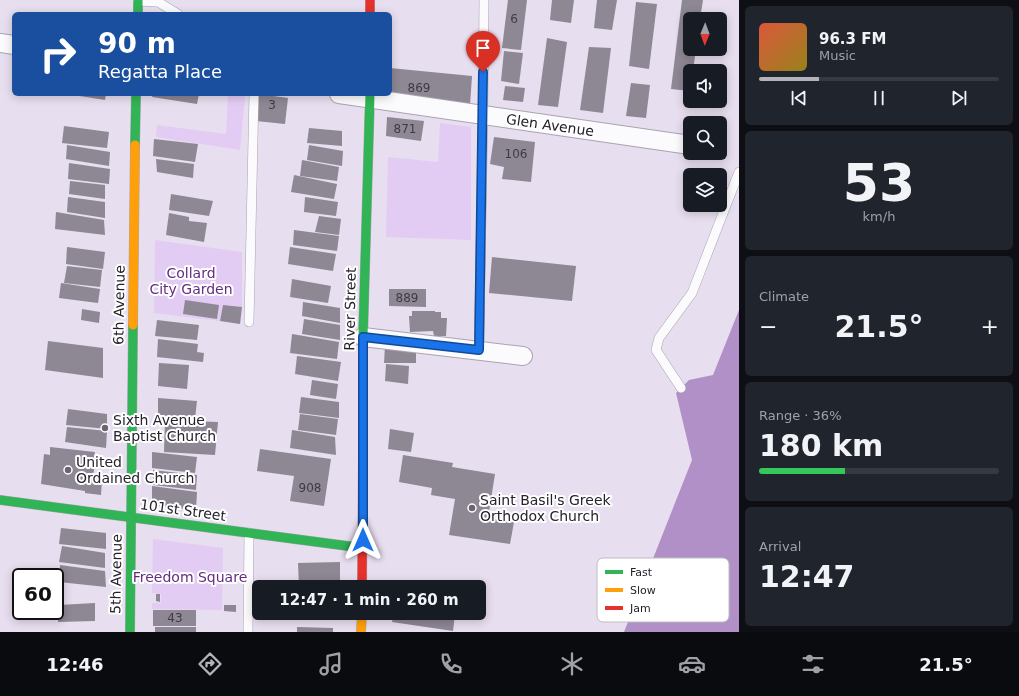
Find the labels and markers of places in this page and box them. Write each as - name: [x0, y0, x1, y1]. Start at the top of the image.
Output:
- pin: [466, 31, 500, 72]
- place label: Sixth Avenue Baptist Church: [113, 412, 216, 444]
- marker: Sixth Avenue Baptist Church: [100, 423, 110, 433]
- place label: United Ordained Church: [76, 454, 194, 486]
- marker: United Ordained Church: [63, 465, 73, 475]
- place label: Saint Basil's Greek Orthodox Church: [480, 492, 612, 524]
- marker: Saint Basil's Greek Orthodox Church: [467, 503, 477, 513]

